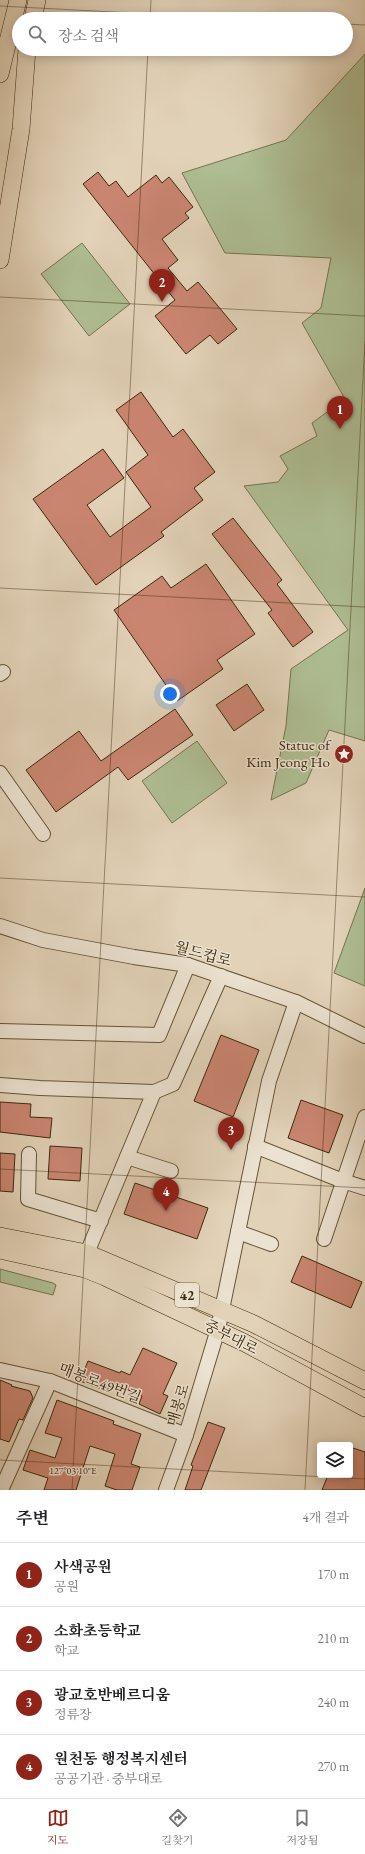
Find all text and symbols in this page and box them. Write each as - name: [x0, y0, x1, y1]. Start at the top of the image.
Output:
- search box: [12, 12, 353, 56]
- icon: search: [26, 23, 48, 45]
- text: 장소 검색: [58, 26, 119, 45]
- pin: 2: [149, 269, 175, 302]
- pin: 1: [327, 396, 353, 429]
- your location: [160, 684, 180, 704]
- place label: Statue of Kim Jeong Ho: [246, 735, 332, 771]
- place icon: Statue of Kim Jeong Ho: [333, 743, 355, 765]
- street label: 월드컵로: [173, 937, 234, 970]
- pin: 3: [218, 1117, 244, 1150]
- pin: 4: [153, 1178, 179, 1211]
- road number: 42: [175, 1283, 199, 1307]
- street label: 중부대로: [201, 1315, 262, 1358]
- street label: 매봉로49번길: [56, 1358, 144, 1407]
- street label: 매봉로: [162, 1381, 193, 1428]
- map controls: [317, 1442, 353, 1478]
- button: layers: [317, 1442, 353, 1478]
- text: 127°03'10"E: [49, 1464, 97, 1477]
- text: 주변: [16, 1507, 49, 1529]
- text: 4개 결과: [302, 1509, 349, 1526]
- text: 사색공원: [54, 1557, 112, 1576]
- text: 1: [26, 1566, 32, 1583]
- text: 170 m: [318, 1566, 349, 1583]
- text: 공원: [54, 1578, 79, 1595]
- text: 소화초등학교: [54, 1621, 141, 1640]
- text: 2: [26, 1630, 32, 1647]
- text: 210 m: [318, 1630, 349, 1647]
- text: 학교: [54, 1642, 79, 1659]
- text: 광교호반베르디움: [54, 1685, 170, 1704]
- text: 3: [26, 1694, 32, 1711]
- text: 240 m: [318, 1694, 349, 1711]
- text: 정류장: [54, 1706, 92, 1723]
- text: 원천동 행정복지센터: [54, 1749, 188, 1768]
- text: 4: [26, 1758, 32, 1775]
- text: 270 m: [318, 1758, 349, 1775]
- text: 공공기관 · 중부대로: [54, 1770, 162, 1787]
- tab: 지도: [47, 1807, 69, 1847]
- tab: 길찾기: [162, 1807, 193, 1847]
- tab: 저장됨: [287, 1807, 318, 1847]

